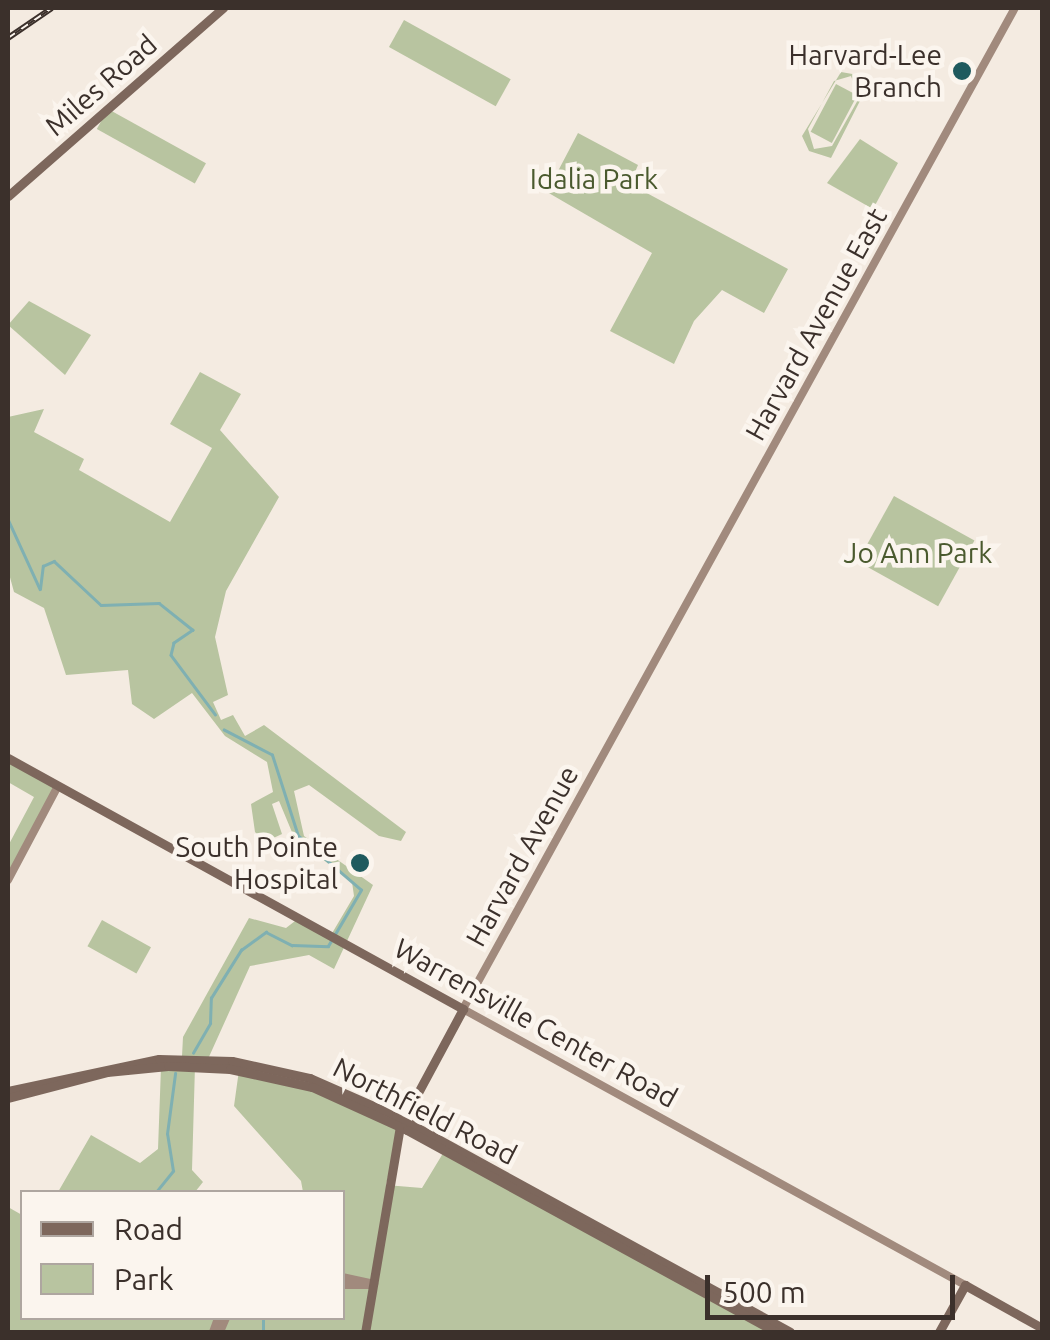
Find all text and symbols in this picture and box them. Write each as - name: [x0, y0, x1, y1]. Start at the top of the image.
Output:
- street label: Miles Road: [38, 27, 164, 143]
- place label: Harvard-Lee Branch: [789, 38, 942, 104]
- marker: Harvard-Lee Branch: [951, 60, 973, 82]
- park label: Idalia Park: [530, 162, 658, 196]
- street label: Harvard Avenue East: [738, 202, 894, 446]
- park label: Jo Ann Park: [844, 536, 992, 570]
- street label: Harvard Avenue: [459, 760, 585, 952]
- place label: South Pointe Hospital: [176, 830, 338, 896]
- marker: South Pointe Hospital: [347, 850, 373, 876]
- street label: Warrensville Center Road: [389, 931, 683, 1115]
- street label: Northfield Road: [328, 1050, 522, 1172]
- legend: [20, 1190, 345, 1320]
- text: Road: [114, 1212, 183, 1246]
- scale bar: [710, 1255, 960, 1317]
- text: Park: [114, 1262, 174, 1296]
- text: 500 m: [722, 1275, 806, 1309]

